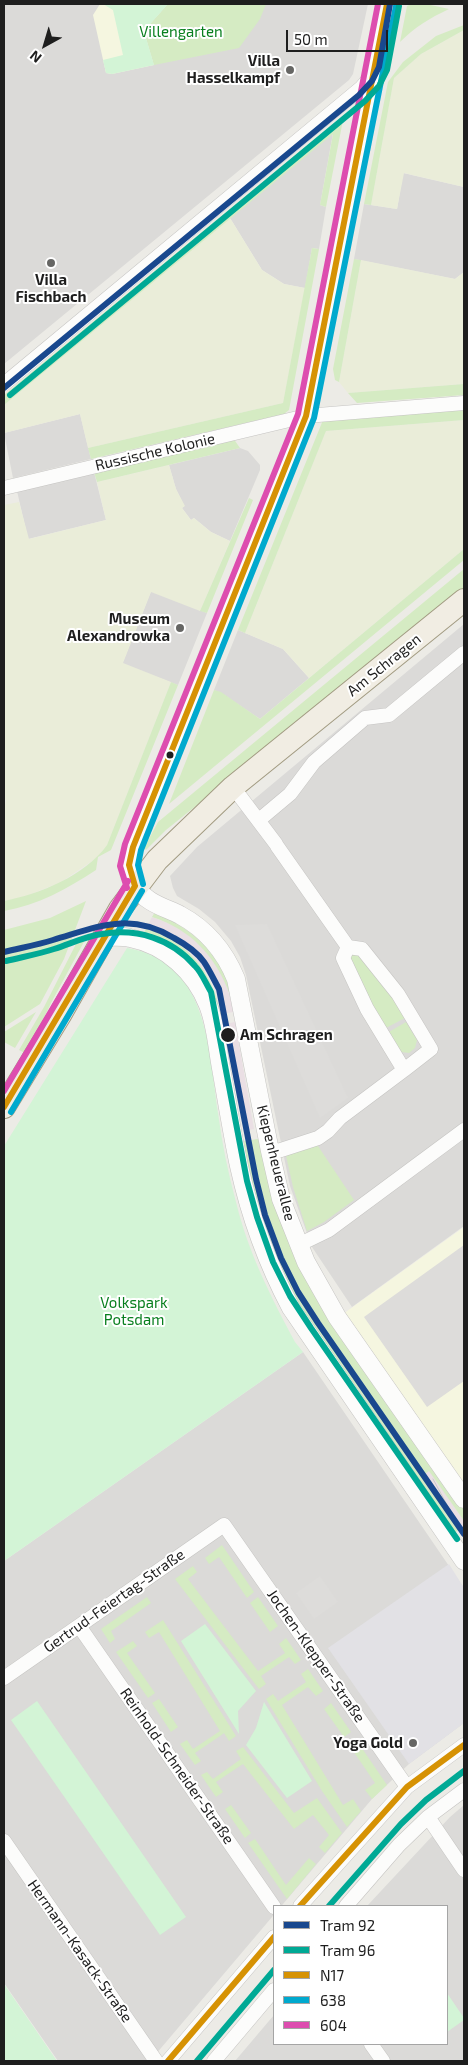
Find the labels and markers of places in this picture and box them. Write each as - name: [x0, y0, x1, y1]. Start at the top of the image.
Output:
- place label: Villa Hasselkampf: [187, 52, 280, 87]
- marker: Villa Hasselkampf: [284, 64, 296, 76]
- marker: Villa Fischbach: [45, 257, 57, 269]
- place label: Villa Fischbach: [15, 271, 87, 306]
- place label: Museum Alexandrowka: [67, 610, 170, 645]
- marker: Museum Alexandrowka: [174, 622, 186, 634]
- unlabelled marker: [165, 750, 175, 760]
- marker: Am Schragen: [219, 1026, 237, 1044]
- place label: Am Schragen: [240, 1026, 333, 1044]
- place label: Yoga Gold: [333, 1734, 403, 1752]
- marker: Yoga Gold: [407, 1737, 419, 1749]

